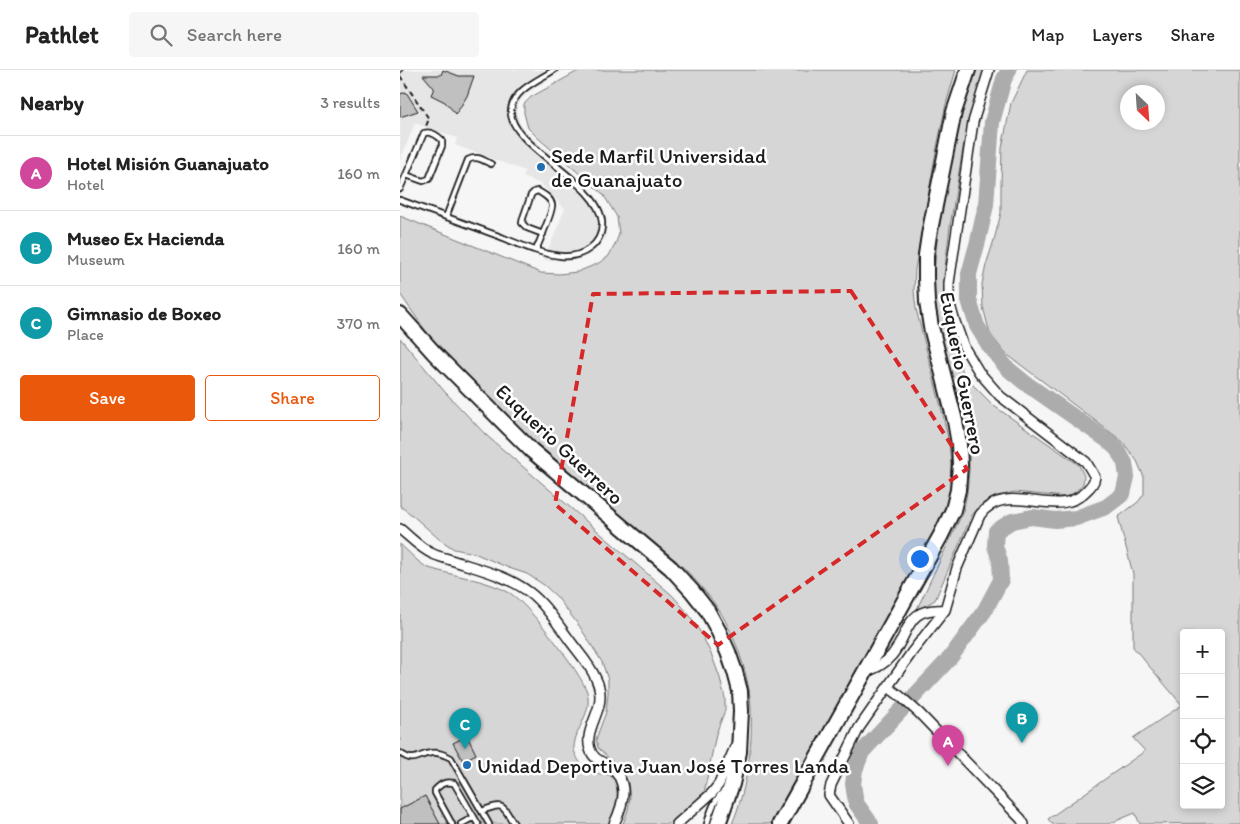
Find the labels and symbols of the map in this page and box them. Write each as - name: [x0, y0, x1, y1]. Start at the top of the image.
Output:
- north arrow: [1120, 85, 1165, 130]
- place label: Sede Marfil Universidad de Guanajuato: [551, 143, 767, 192]
- marker: Sede Marfil Universidad de Guanajuato: [535, 161, 547, 173]
- street label: Euquerio Guerrero: [935, 289, 991, 457]
- street label: Euquerio Guerrero: [491, 378, 629, 510]
- your location: [907, 546, 933, 572]
- pin: B: [1006, 702, 1038, 743]
- pin: C: [449, 708, 481, 749]
- pin: A: [932, 725, 964, 766]
- place label: Unidad Deportiva Juan José Torres Landa: [477, 753, 849, 778]
- marker: Unidad Deportiva Juan José Torres Landa: [461, 759, 473, 771]

